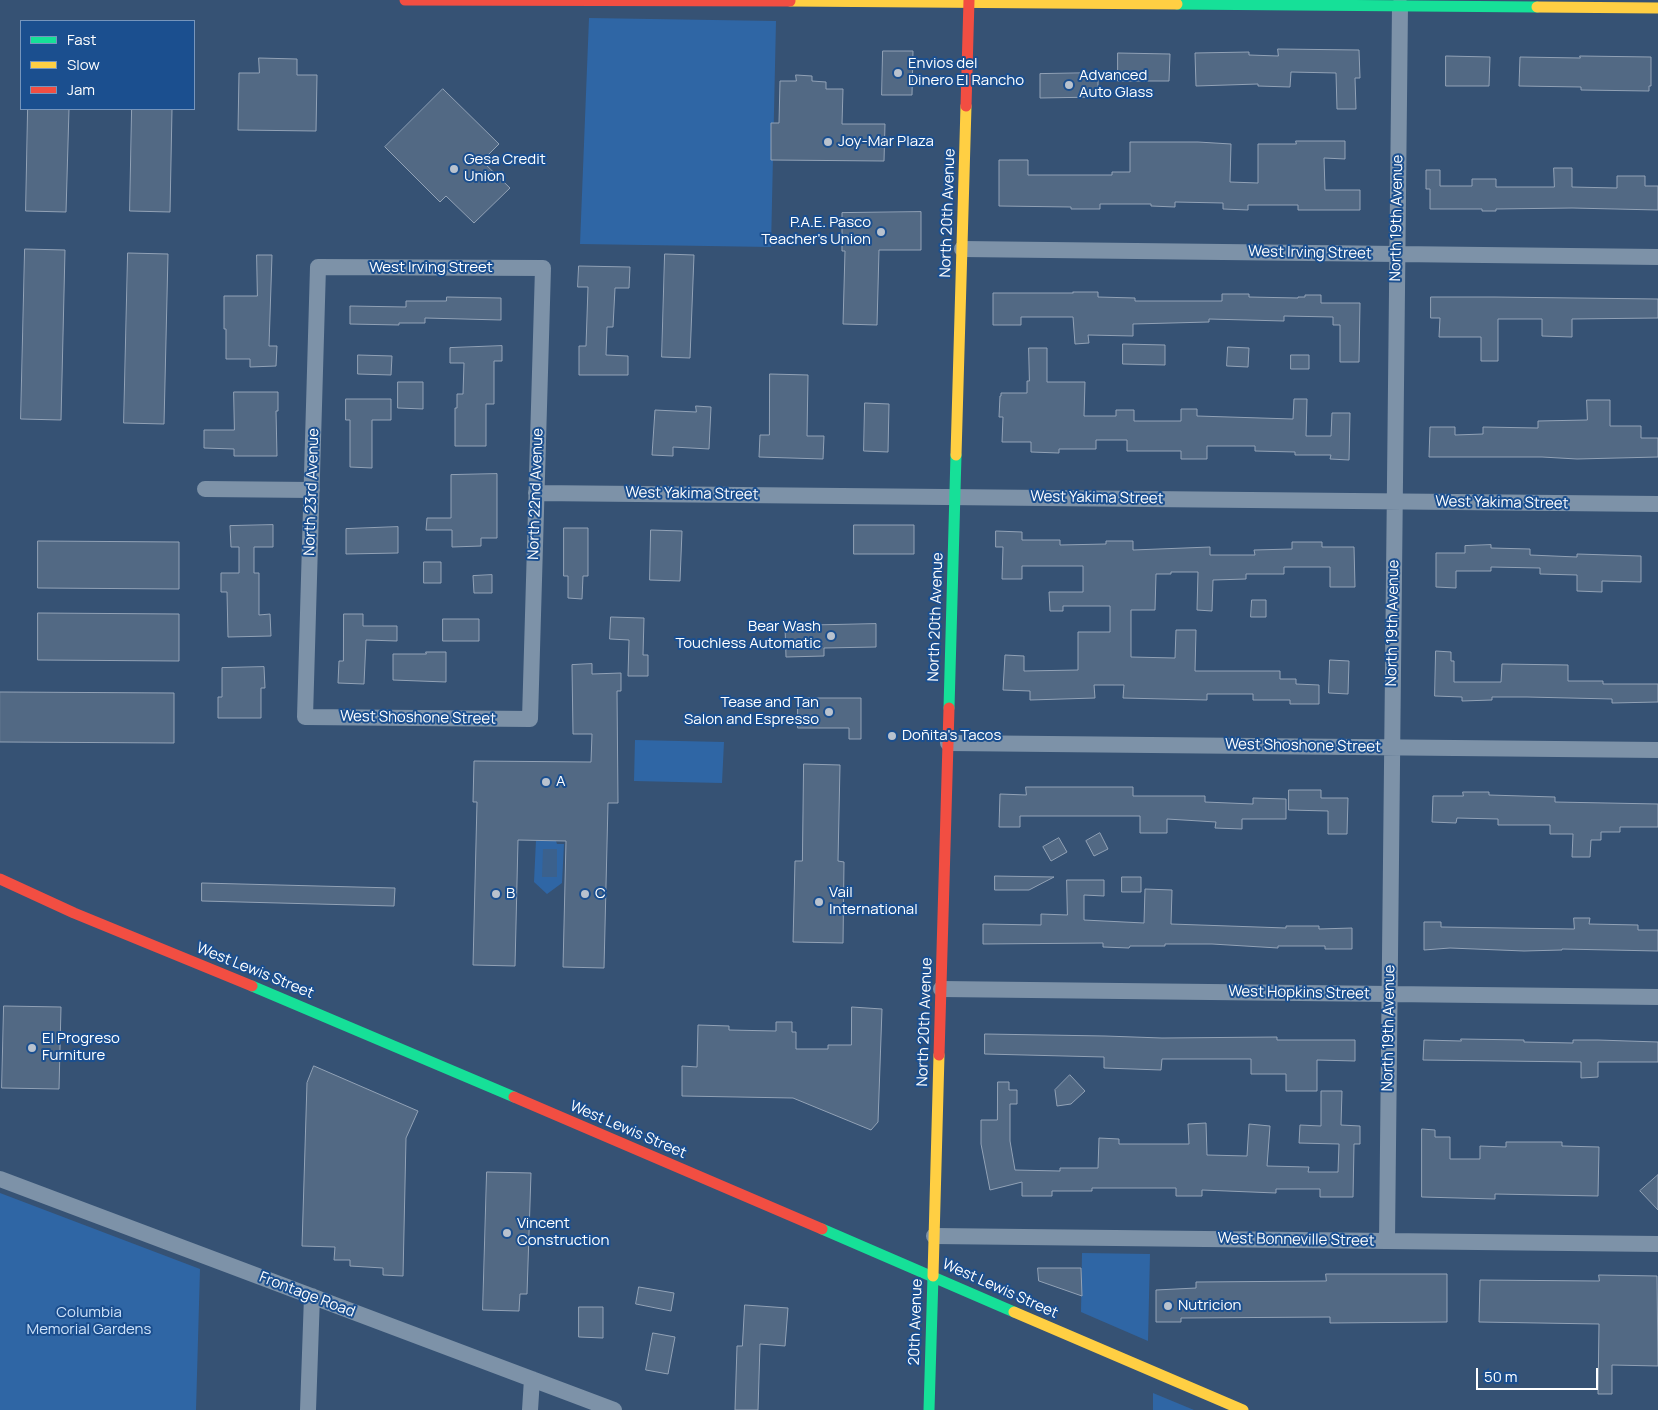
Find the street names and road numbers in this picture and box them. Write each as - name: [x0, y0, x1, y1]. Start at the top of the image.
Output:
- street label: North 20th Avenue: [937, 148, 959, 278]
- street label: North 19th Avenue: [1387, 154, 1407, 282]
- street label: West Irving Street: [1248, 243, 1372, 263]
- street label: West Irving Street: [369, 259, 493, 277]
- street label: North 23rd Avenue: [301, 428, 323, 556]
- street label: North 22nd Avenue: [525, 428, 547, 560]
- street label: West Yakima Street: [625, 484, 759, 504]
- street label: West Yakima Street: [1030, 488, 1164, 508]
- street label: West Yakima Street: [1435, 493, 1569, 513]
- street label: North 20th Avenue: [925, 552, 947, 682]
- street label: North 19th Avenue: [1383, 559, 1403, 687]
- street label: West Shoshone Street: [340, 708, 496, 728]
- street label: West Shoshone Street: [1225, 736, 1381, 756]
- street label: West Lewis Street: [194, 939, 316, 1003]
- street label: North 20th Avenue: [914, 957, 936, 1087]
- street label: North 19th Avenue: [1379, 964, 1399, 1092]
- street label: West Hopkins Street: [1228, 983, 1370, 1003]
- street label: West Lewis Street: [567, 1097, 689, 1163]
- street label: West Bonneville Street: [1217, 1230, 1375, 1250]
- street label: West Lewis Street: [939, 1255, 1061, 1323]
- street label: Frontage Road: [257, 1268, 357, 1322]
- street label: 20th Avenue: [905, 1278, 927, 1366]

